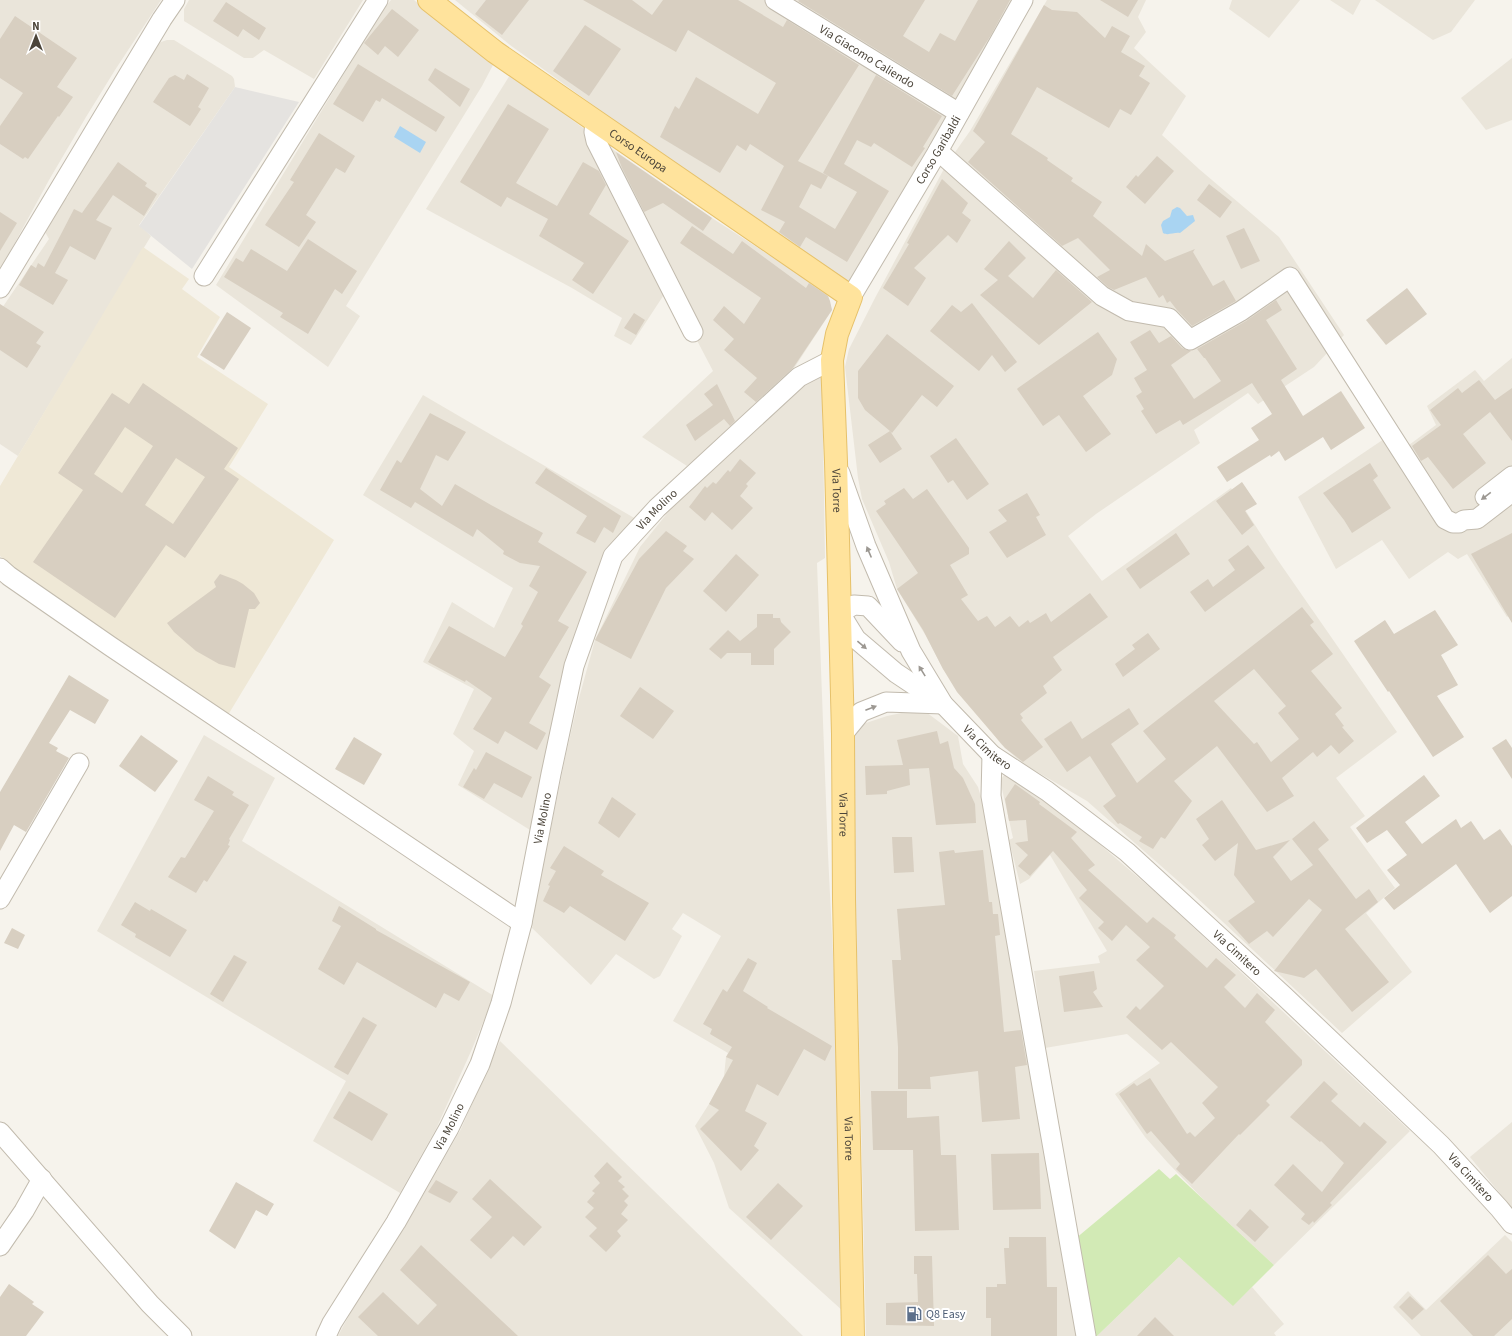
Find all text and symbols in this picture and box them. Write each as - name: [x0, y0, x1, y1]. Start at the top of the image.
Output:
- north arrow: [16, 16, 56, 56]
- text: N: [32, 19, 40, 34]
- street label: Via Giacomo Caliendo: [816, 21, 918, 93]
- street label: Corso Garibaldi: [912, 112, 965, 188]
- street label: Corso Europa: [605, 125, 671, 177]
- street label: Via Torre: [827, 469, 845, 513]
- street label: Via Molino: [633, 485, 681, 534]
- one-way arrow: [1480, 492, 1491, 500]
- one-way arrow: [865, 546, 871, 558]
- one-way arrow: [857, 640, 867, 649]
- one-way arrow: [919, 665, 926, 676]
- one-way arrow: [865, 705, 877, 711]
- street label: Via Cimitero: [959, 722, 1015, 775]
- street label: Via Molino: [530, 791, 556, 845]
- street label: Via Torre: [834, 793, 852, 837]
- street label: Via Cimitero: [1209, 926, 1265, 980]
- street label: Via Molino: [430, 1100, 469, 1154]
- street label: Via Torre: [839, 1116, 857, 1161]
- street label: Via Cimitero: [1443, 1149, 1497, 1206]
- fuel station icon: Q8 Easy: [905, 1305, 923, 1323]
- place label: Q8 Easy: [926, 1306, 966, 1323]

